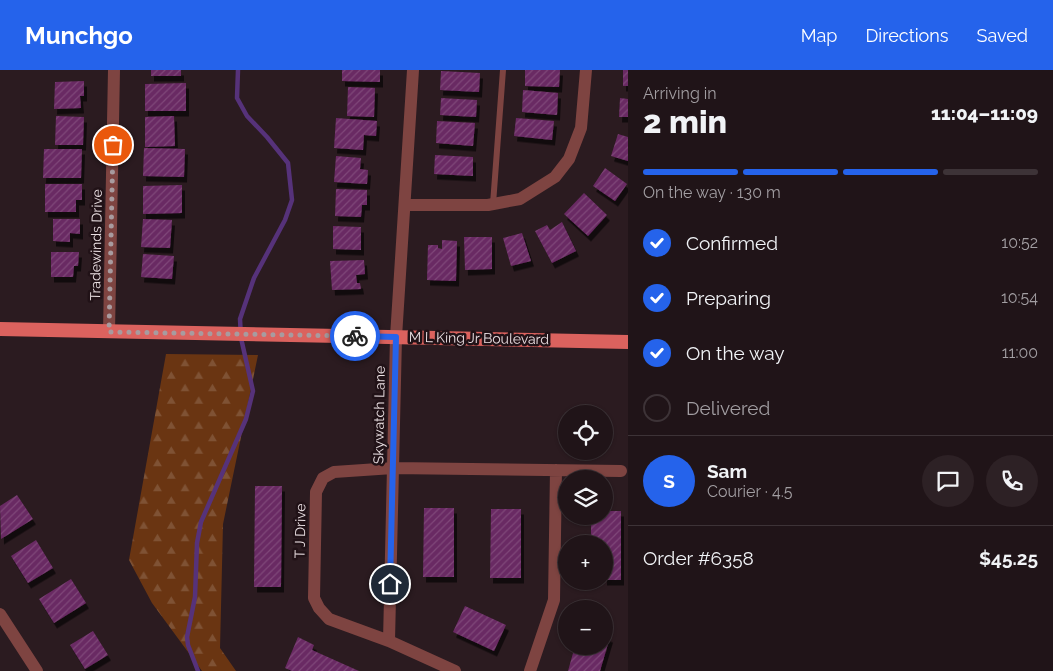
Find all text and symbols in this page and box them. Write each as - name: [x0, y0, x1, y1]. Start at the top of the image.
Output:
- text: Munchgo: [25, 21, 133, 50]
- text: Map: [801, 25, 837, 46]
- text: Directions: [865, 25, 949, 46]
- text: Saved: [977, 25, 1028, 46]
- text: Arriving in: [643, 84, 717, 103]
- text: 11:04–11:09: [931, 102, 1038, 124]
- text: 2 min: [643, 103, 727, 140]
- pin: [92, 124, 134, 166]
- icon: bag: [99, 131, 127, 159]
- text: On the way · 130 m: [643, 183, 781, 202]
- street label: Tradewinds Drive: [87, 189, 105, 301]
- icon: check: [643, 229, 671, 257]
- text: Confirmed: [686, 232, 778, 254]
- text: 10:52: [1001, 233, 1038, 252]
- icon: check: [643, 284, 671, 312]
- text: Preparing: [686, 287, 771, 309]
- text: 10:54: [1001, 288, 1038, 307]
- courier: [330, 311, 380, 361]
- icon: bike: [341, 322, 369, 350]
- street label: M L King Jr Boulevard: [409, 329, 549, 347]
- icon: check: [643, 339, 671, 367]
- text: On the way: [686, 342, 785, 364]
- text: 11:00: [1002, 343, 1038, 362]
- street label: Skywatch Lane: [370, 366, 388, 464]
- text: Delivered: [686, 397, 770, 419]
- map controls: [558, 405, 613, 655]
- button: locate: [558, 405, 613, 460]
- button: chat: [922, 455, 974, 507]
- button: phone: [986, 455, 1038, 507]
- text: Sam: [707, 460, 747, 482]
- button: layers: [558, 470, 613, 525]
- text: S: [663, 470, 675, 492]
- text: Courier · 4.5: [707, 482, 792, 501]
- street label: T J Drive: [292, 503, 308, 559]
- button: +: [558, 535, 613, 590]
- text: Order #6358: [643, 547, 754, 569]
- text: $45.25: [979, 547, 1038, 569]
- pin: [369, 563, 411, 605]
- icon: home: [376, 570, 404, 598]
- button: −: [558, 600, 613, 655]

